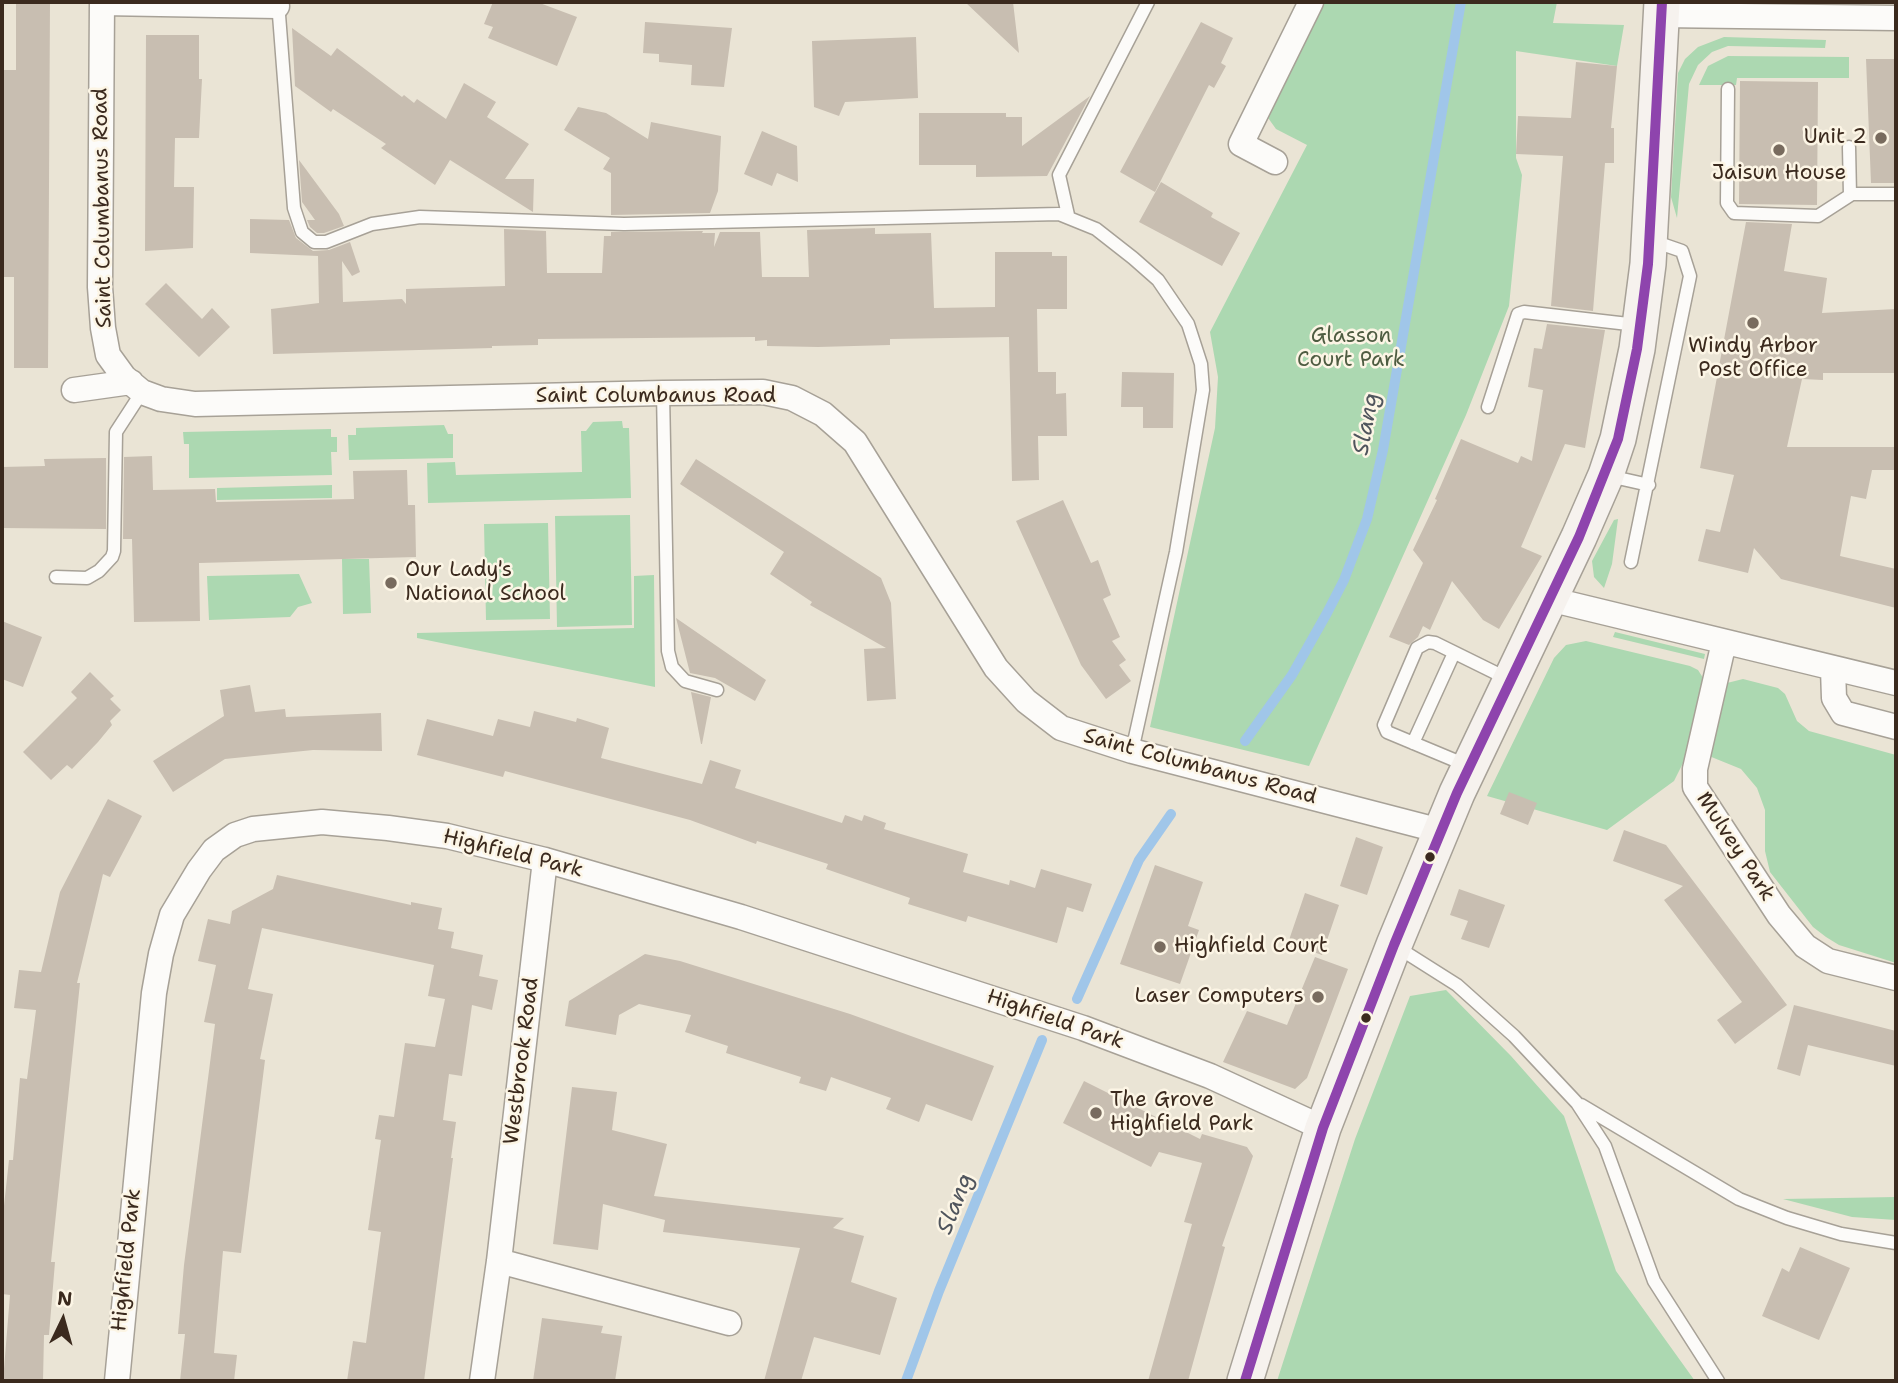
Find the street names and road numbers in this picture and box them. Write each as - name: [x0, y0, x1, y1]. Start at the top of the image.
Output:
- street label: Saint Columbanus Road: [88, 88, 118, 328]
- street label: Saint Columbanus Road: [536, 384, 776, 410]
- street label: Saint Columbanus Road: [1081, 724, 1319, 810]
- street label: Mulvey Park: [1690, 788, 1780, 906]
- street label: Highfield Park: [440, 824, 586, 884]
- street label: Westbrook Road: [499, 976, 545, 1146]
- street label: Highfield Park: [983, 985, 1127, 1055]
- street label: Highfield Park: [107, 1187, 147, 1333]

